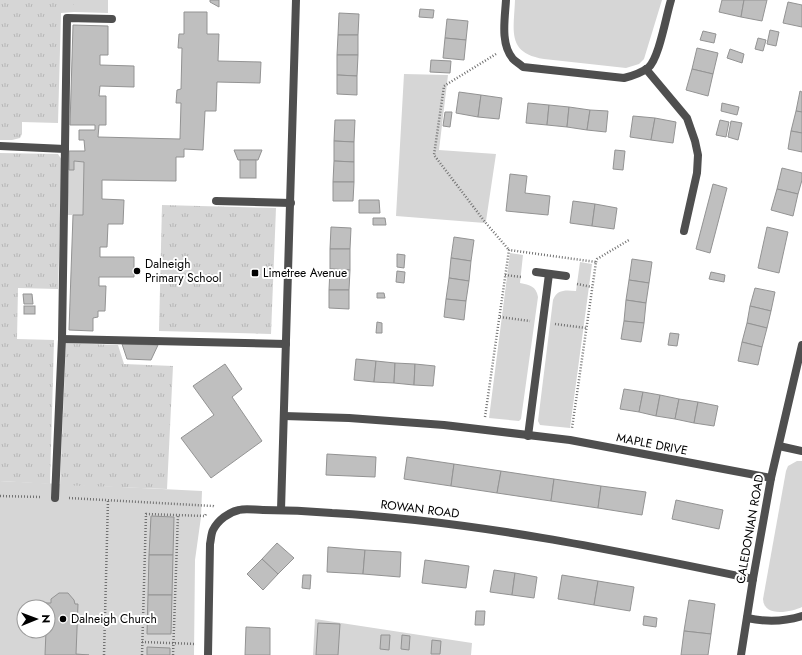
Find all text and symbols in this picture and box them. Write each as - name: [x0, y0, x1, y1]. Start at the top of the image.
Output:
- place label: Dalneigh Primary School: [145, 255, 222, 287]
- place label: Limetree Avenue: [263, 264, 347, 282]
- marker: Dalneigh Primary School: [132, 266, 142, 276]
- marker: Limetree Avenue: [250, 268, 260, 278]
- street label: MAPLE DRIVE: [615, 428, 689, 460]
- street label: CALEDONIAN ROAD: [732, 473, 768, 585]
- street label: ROWAN ROAD: [380, 495, 460, 523]
- north arrow: [16, 599, 56, 639]
- place label: Dalneigh Church: [71, 610, 157, 628]
- text: N: [38, 614, 54, 623]
- marker: Dalneigh Church: [58, 614, 68, 624]

